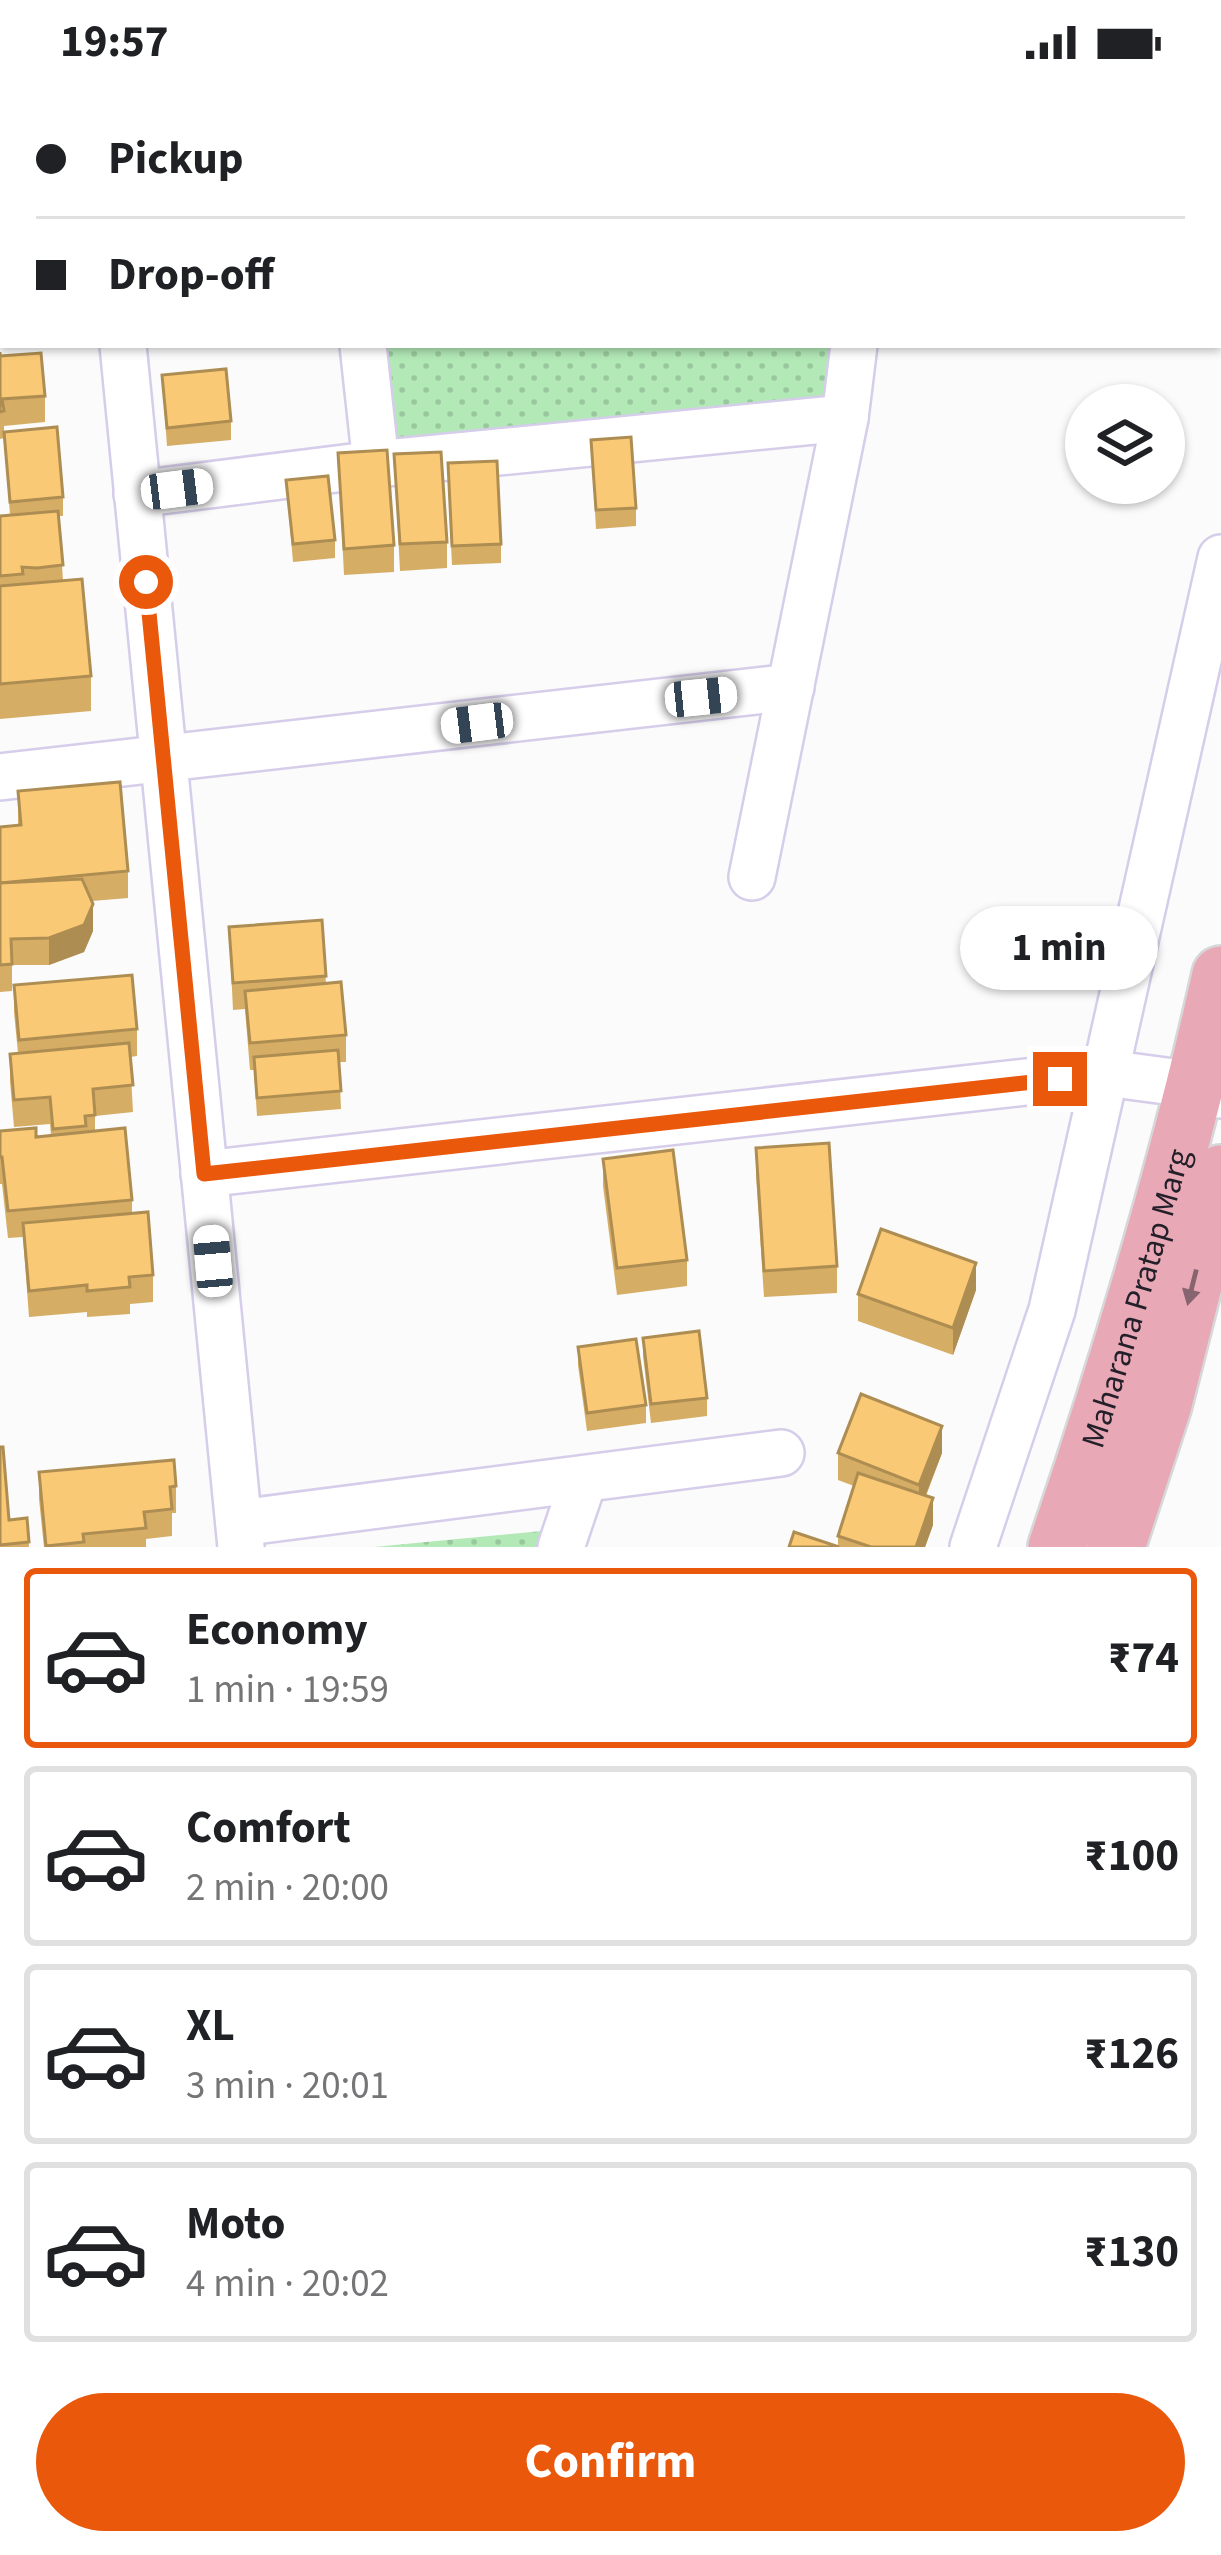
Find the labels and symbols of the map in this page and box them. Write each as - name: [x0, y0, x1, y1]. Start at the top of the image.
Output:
- car: [139, 467, 215, 511]
- route start: [119, 555, 173, 609]
- car: [663, 675, 739, 719]
- car: [439, 701, 515, 745]
- callout: 1 min: [961, 905, 1159, 989]
- route end: [1033, 1052, 1087, 1106]
- street label: Maharana Pratap Marg: [1070, 1143, 1203, 1454]
- car: [192, 1224, 234, 1298]
- one-way arrow: [1182, 1269, 1201, 1306]

